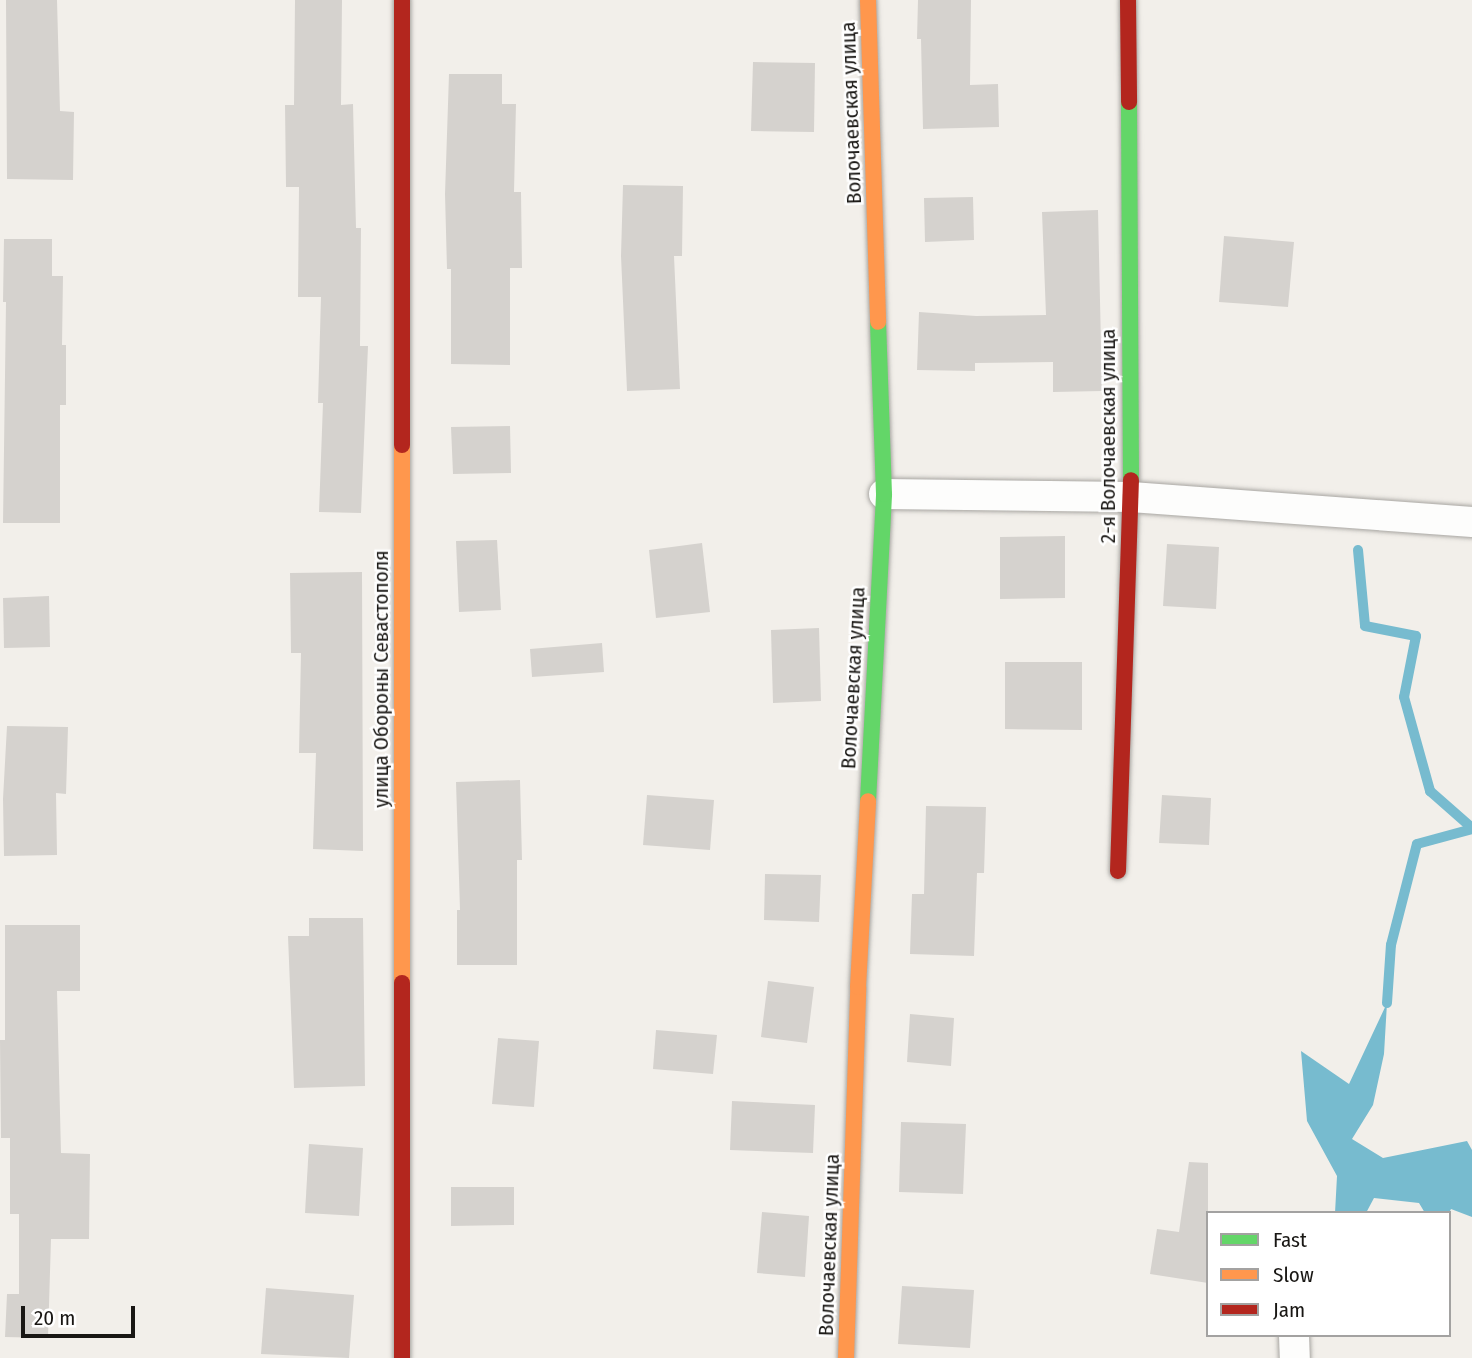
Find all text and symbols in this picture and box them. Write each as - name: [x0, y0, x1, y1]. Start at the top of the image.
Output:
- street label: Волочаевская улица: [835, 21, 867, 205]
- street label: 2-я Волочаевская улица: [1095, 329, 1121, 543]
- street label: улица Обороны Севастополя: [368, 550, 394, 808]
- street label: Волочаевская улица: [836, 586, 870, 770]
- street label: Волочаевская улица: [813, 1153, 845, 1337]
- legend: [1206, 1211, 1451, 1337]
- text: Fast: [1273, 1227, 1307, 1253]
- text: Slow: [1273, 1262, 1314, 1288]
- scale bar: [24, 1292, 138, 1336]
- text: Jam: [1273, 1297, 1305, 1323]
- text: 20 m: [34, 1305, 75, 1331]

